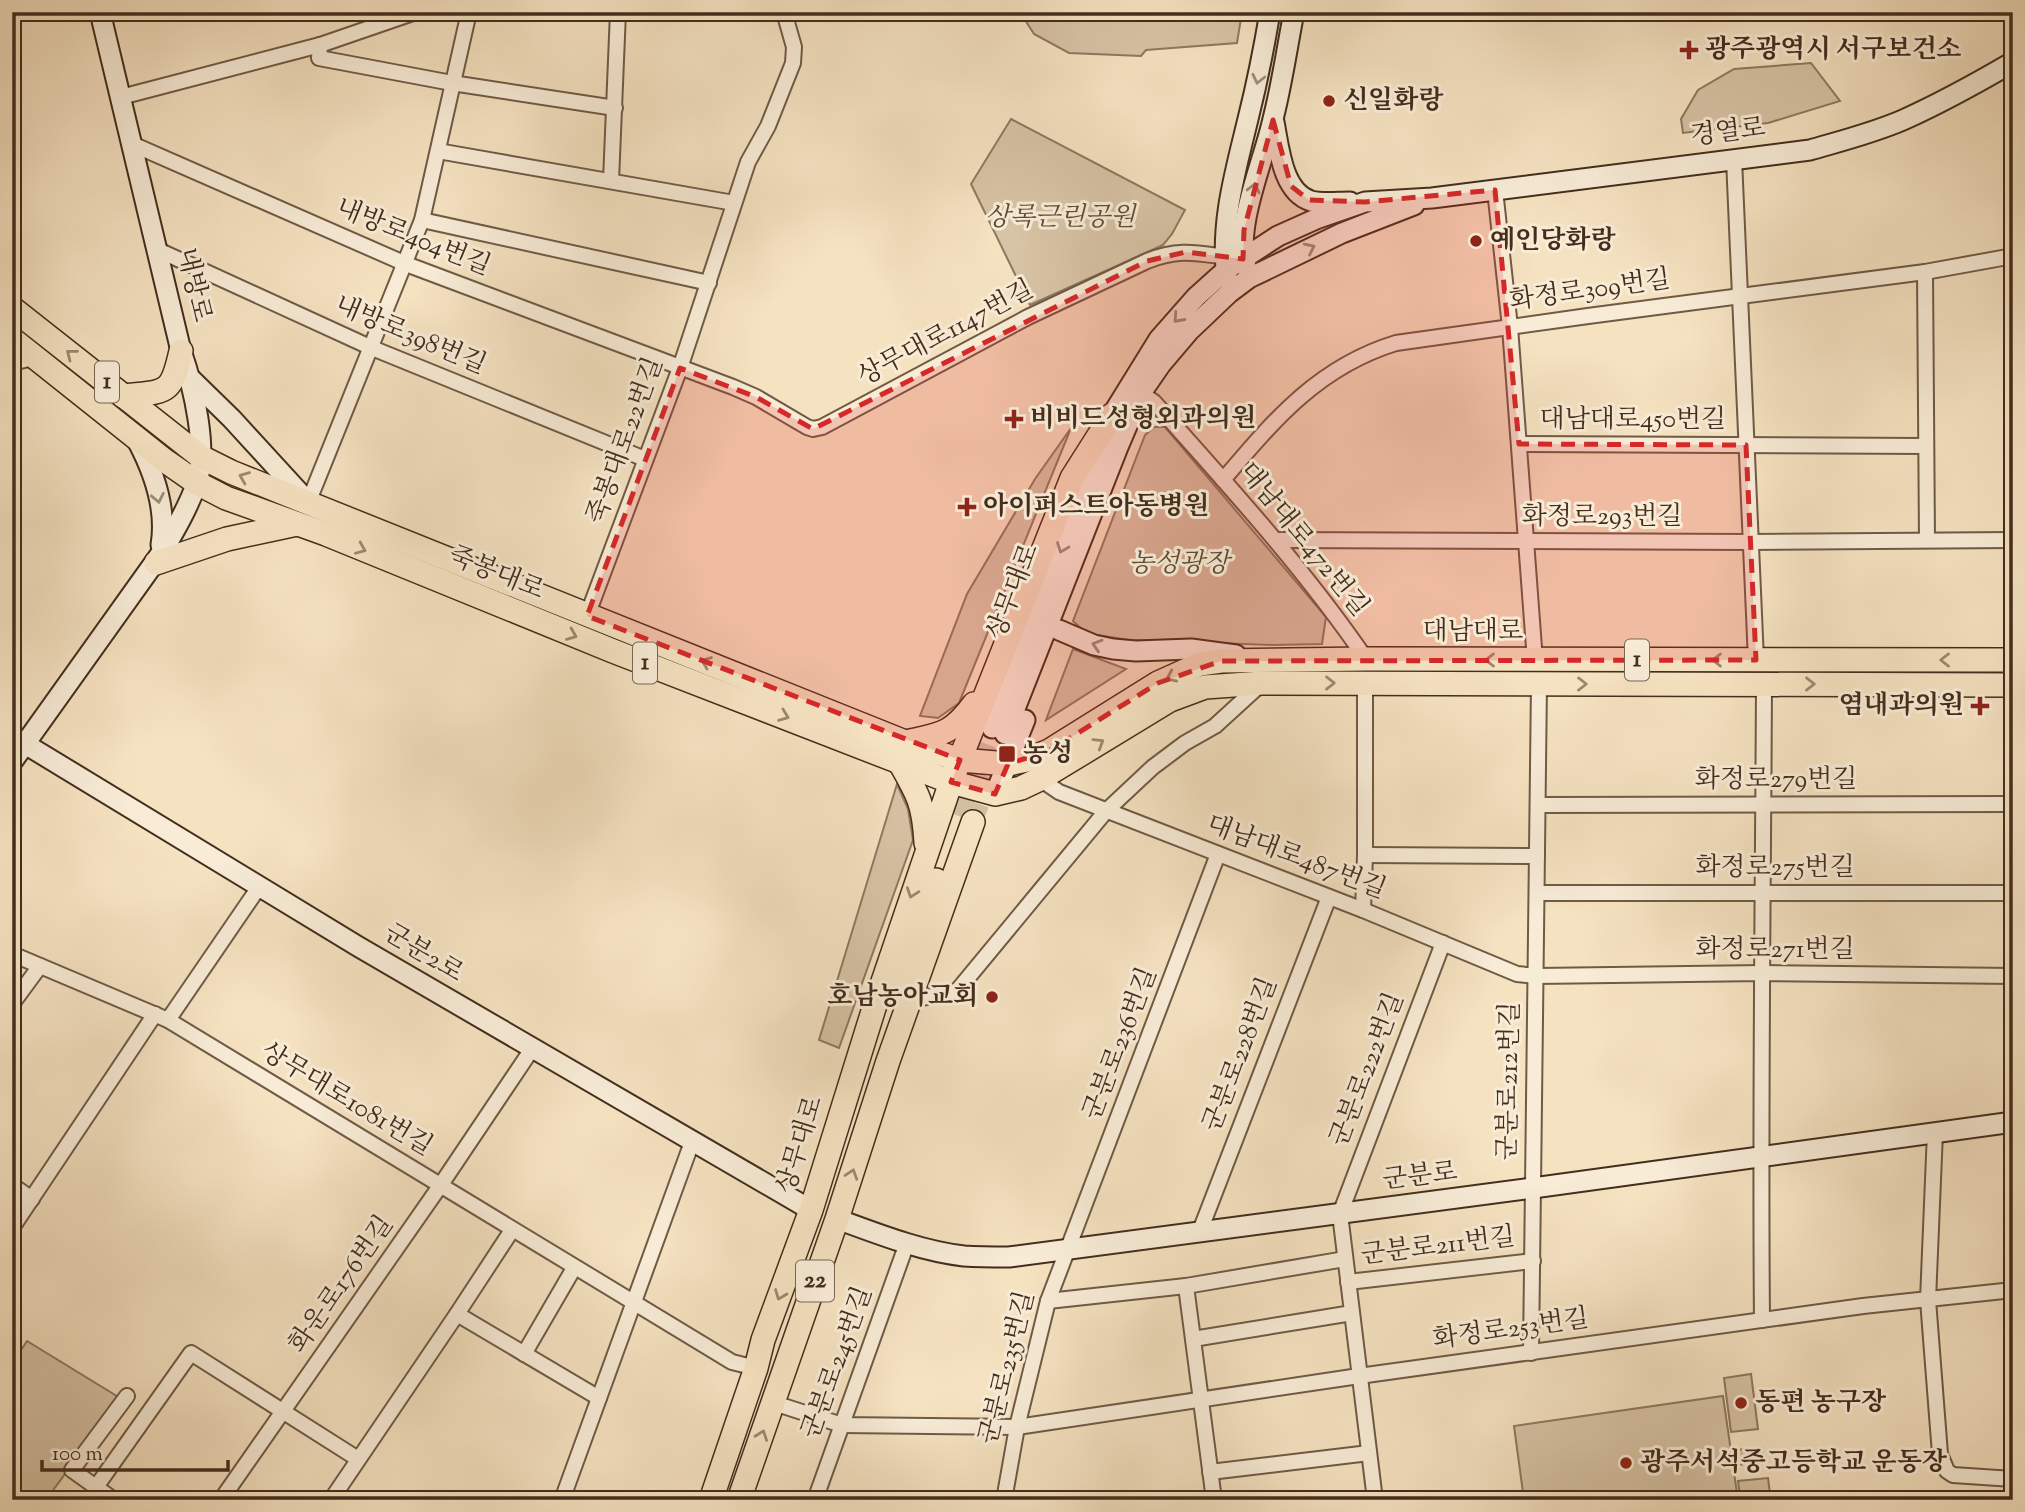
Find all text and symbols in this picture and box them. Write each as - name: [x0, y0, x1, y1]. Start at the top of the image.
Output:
- place label: 광주광역시 서구보건소: [1705, 32, 1962, 69]
- marker: 광주광역시 서구보건소: [1679, 40, 1699, 60]
- one-way arrow: [1251, 73, 1266, 85]
- place label: 신일화랑: [1343, 83, 1444, 120]
- marker: 신일화랑: [1321, 93, 1337, 109]
- street label: 경열로: [1688, 110, 1768, 156]
- one-way arrow: [1246, 182, 1260, 194]
- street label: 내방로404번길: [330, 190, 496, 286]
- park label: 상록근린공원: [985, 200, 1137, 237]
- place label: 예인당화랑: [1490, 223, 1616, 260]
- marker: 예인당화랑: [1468, 233, 1484, 249]
- one-way arrow: [1303, 243, 1315, 257]
- street label: 내방로: [166, 244, 220, 326]
- street label: 화정로309번길: [1507, 261, 1673, 321]
- street label: 상무대로1147번길: [851, 272, 1041, 396]
- street label: 내방로398번길: [328, 287, 492, 385]
- one-way arrow: [1174, 310, 1186, 323]
- one-way arrow: [66, 349, 78, 362]
- street label: 죽봉대로22번길: [579, 352, 673, 530]
- road number: 1: [95, 362, 119, 402]
- place label: 비비드성형외과의원: [1030, 401, 1256, 438]
- street label: 대남대로450번길: [1540, 402, 1726, 439]
- marker: 비비드성형외과의원: [1004, 409, 1024, 429]
- street label: 대남대로472번길: [1229, 455, 1377, 625]
- one-way arrow: [239, 472, 251, 486]
- place label: 아이퍼스트아동병원: [983, 489, 1209, 526]
- one-way arrow: [150, 492, 164, 504]
- marker: 아이퍼스트아동병원: [957, 497, 977, 517]
- street label: 화정로293번길: [1522, 499, 1682, 536]
- street label: 죽봉대로: [442, 538, 550, 610]
- street label: 상무대로: [979, 538, 1049, 646]
- one-way arrow: [354, 541, 366, 555]
- one-way arrow: [1056, 541, 1070, 553]
- park label: 농성광장: [1129, 546, 1233, 583]
- street label: 대남대로: [1423, 614, 1523, 651]
- one-way arrow: [565, 626, 577, 640]
- one-way arrow: [1091, 638, 1103, 653]
- road number: 1: [1625, 640, 1649, 680]
- road number: 1: [633, 642, 657, 684]
- one-way arrow: [1484, 652, 1494, 668]
- one-way arrow: [1711, 652, 1722, 668]
- one-way arrow: [1939, 652, 1949, 668]
- one-way arrow: [700, 657, 712, 671]
- one-way arrow: [1166, 669, 1178, 683]
- one-way arrow: [1326, 675, 1336, 691]
- one-way arrow: [1578, 676, 1588, 692]
- one-way arrow: [1805, 676, 1816, 692]
- place label: 염내과의원: [1838, 688, 1964, 725]
- marker: 염내과의원: [1970, 696, 1990, 716]
- one-way arrow: [778, 708, 790, 722]
- place label: 농성: [1023, 736, 1073, 773]
- one-way arrow: [1092, 738, 1105, 751]
- marker: 농성: [997, 744, 1017, 764]
- street label: 화정로279번길: [1695, 762, 1857, 799]
- street label: 대남대로487번길: [1201, 807, 1391, 909]
- street label: 화정로275번길: [1695, 850, 1855, 887]
- one-way arrow: [906, 887, 920, 899]
- street label: 군분2로: [376, 916, 470, 992]
- street label: 화정로271번길: [1695, 932, 1855, 969]
- street label: 군분로236번길: [1075, 962, 1167, 1126]
- street label: 군분로228번길: [1195, 972, 1287, 1138]
- place label: 호남농아교회: [827, 979, 978, 1016]
- street label: 군분로222번길: [1322, 988, 1414, 1152]
- marker: 호남농아교회: [984, 989, 1000, 1005]
- street label: 군분로212번길: [1490, 1001, 1530, 1161]
- street label: 상무대로1081번길: [253, 1034, 439, 1166]
- street label: 상무대로: [769, 1092, 833, 1198]
- street label: 군분로: [1380, 1154, 1460, 1200]
- one-way arrow: [844, 1168, 858, 1181]
- street label: 화운로176번길: [281, 1209, 403, 1361]
- street label: 군분로211번길: [1359, 1219, 1517, 1275]
- road number: 22: [796, 1260, 834, 1302]
- street label: 군분로245번길: [793, 1282, 883, 1444]
- street label: 군분로235번길: [971, 1287, 1045, 1449]
- one-way arrow: [775, 1289, 789, 1301]
- street label: 화정로253번길: [1431, 1301, 1591, 1359]
- place label: 동편 농구장: [1755, 1385, 1887, 1422]
- marker: 동편 농구장: [1733, 1395, 1749, 1411]
- scale bar: [42, 1428, 228, 1472]
- one-way arrow: [754, 1430, 768, 1442]
- text: 100 m: [52, 1440, 103, 1470]
- place label: 광주서석중고등학교 운동장: [1640, 1445, 1948, 1482]
- marker: 광주서석중고등학교 운동장: [1618, 1455, 1634, 1471]

